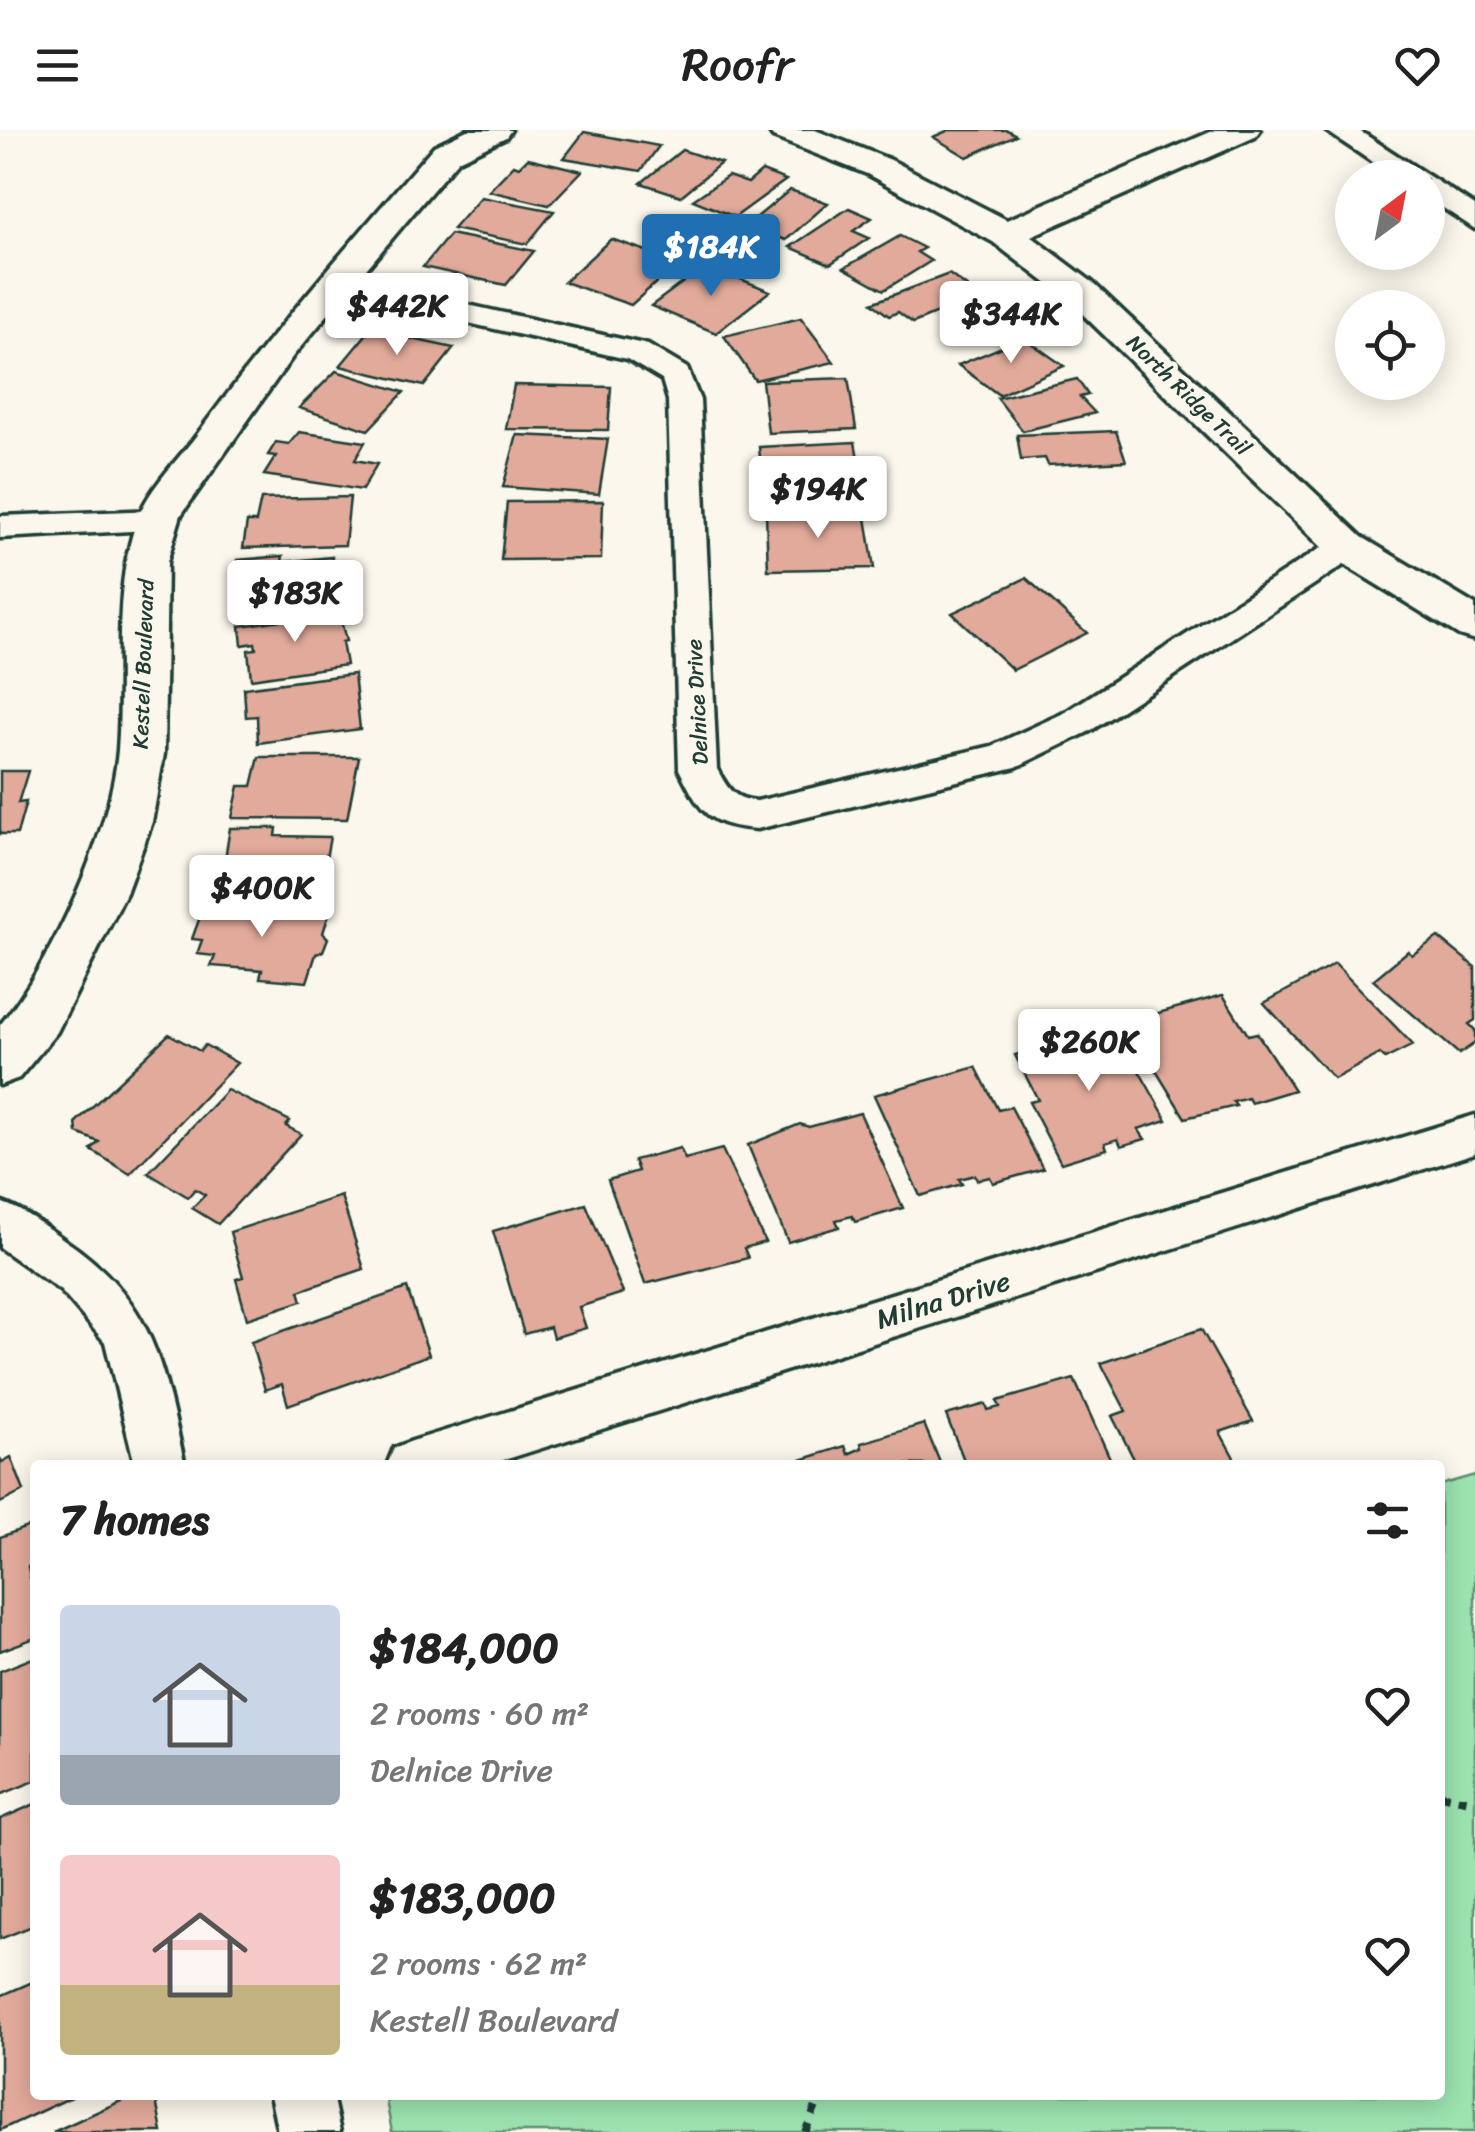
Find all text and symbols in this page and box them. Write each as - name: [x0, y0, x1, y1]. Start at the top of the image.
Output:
- text: Roofr: [682, 25, 793, 105]
- icon: menu: [30, 38, 85, 93]
- icon: heart: [1390, 38, 1445, 93]
- north arrow: [1335, 160, 1445, 270]
- map controls: [1335, 160, 1445, 400]
- pin: $184K: [641, 214, 781, 299]
- text: $184K: [664, 218, 758, 275]
- pin: $442K: [327, 273, 467, 358]
- text: $442K: [347, 277, 447, 334]
- pin: $344K: [941, 281, 1081, 366]
- text: $344K: [962, 285, 1060, 342]
- button: locate: [1335, 290, 1445, 400]
- street label: North Ridge Trail: [1117, 324, 1262, 466]
- pin: $194K: [748, 456, 888, 541]
- text: $194K: [771, 460, 865, 517]
- pin: $183K: [225, 560, 365, 645]
- text: $183K: [249, 564, 341, 621]
- street label: Kestell Boulevard: [121, 577, 166, 750]
- street label: Delnice Drive: [674, 638, 720, 766]
- pin: $400K: [192, 855, 332, 940]
- text: $400K: [211, 859, 313, 916]
- pin: $260K: [1019, 1009, 1159, 1094]
- text: $260K: [1040, 1013, 1138, 1070]
- street label: Milna Drive: [870, 1256, 1016, 1344]
- text: 7 homes: [60, 1483, 209, 1557]
- icon: filters: [1360, 1493, 1415, 1548]
- text: $184,000: [370, 1611, 559, 1685]
- icon: home: [140, 1645, 260, 1765]
- icon: heart: [1360, 1678, 1415, 1733]
- text: 2 rooms · 60 m²: [370, 1685, 589, 1742]
- text: Delnice Drive: [370, 1742, 553, 1799]
- text: $183,000: [370, 1861, 556, 1935]
- icon: home: [140, 1895, 260, 2015]
- icon: heart: [1360, 1928, 1415, 1983]
- text: 2 rooms · 62 m²: [370, 1935, 587, 1992]
- text: Kestell Boulevard: [370, 1992, 617, 2049]

